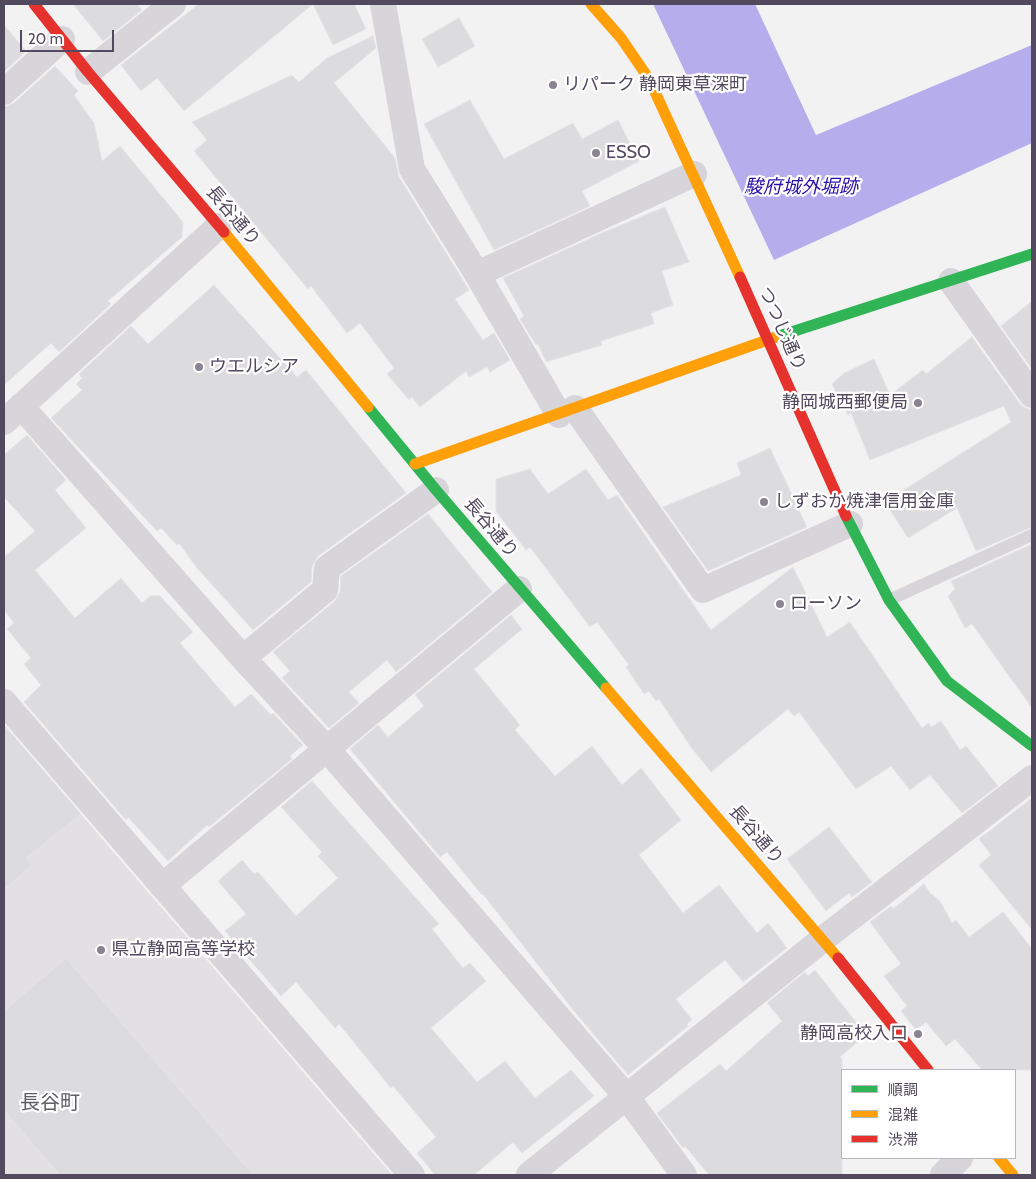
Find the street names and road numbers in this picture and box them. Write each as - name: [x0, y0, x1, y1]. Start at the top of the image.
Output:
- street label: 長谷通り: [202, 181, 264, 251]
- street label: つつじ通り: [754, 283, 810, 375]
- street label: 長谷通り: [460, 493, 522, 563]
- street label: 長谷通り: [724, 801, 788, 869]

